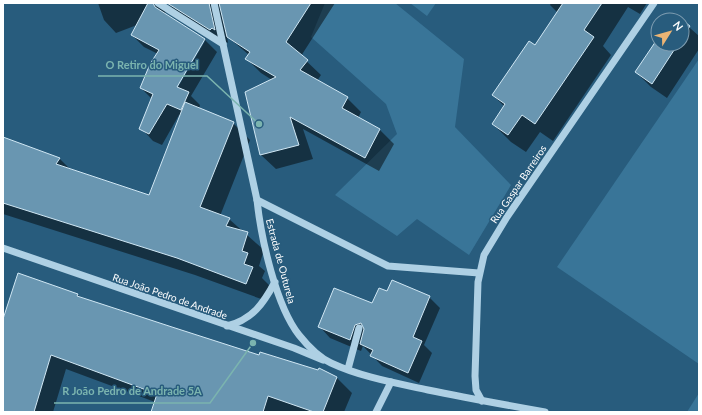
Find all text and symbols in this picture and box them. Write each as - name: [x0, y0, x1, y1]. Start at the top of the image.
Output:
- north arrow: [650, 12, 690, 52]
- text: N: [671, 18, 686, 33]
- callout: O Retiro do Miguel: [98, 53, 207, 76]
- text: O Retiro do Miguel: [105, 58, 199, 71]
- street label: Rua Gaspar Barreiros: [487, 143, 549, 225]
- street label: Estrada de Outurela: [264, 217, 298, 305]
- street label: Rua João Pedro de Andrade: [111, 271, 229, 321]
- callout: R João Pedro de Andrade 5A: [54, 380, 210, 403]
- text: R João Pedro de Andrade 5A: [62, 384, 202, 397]

